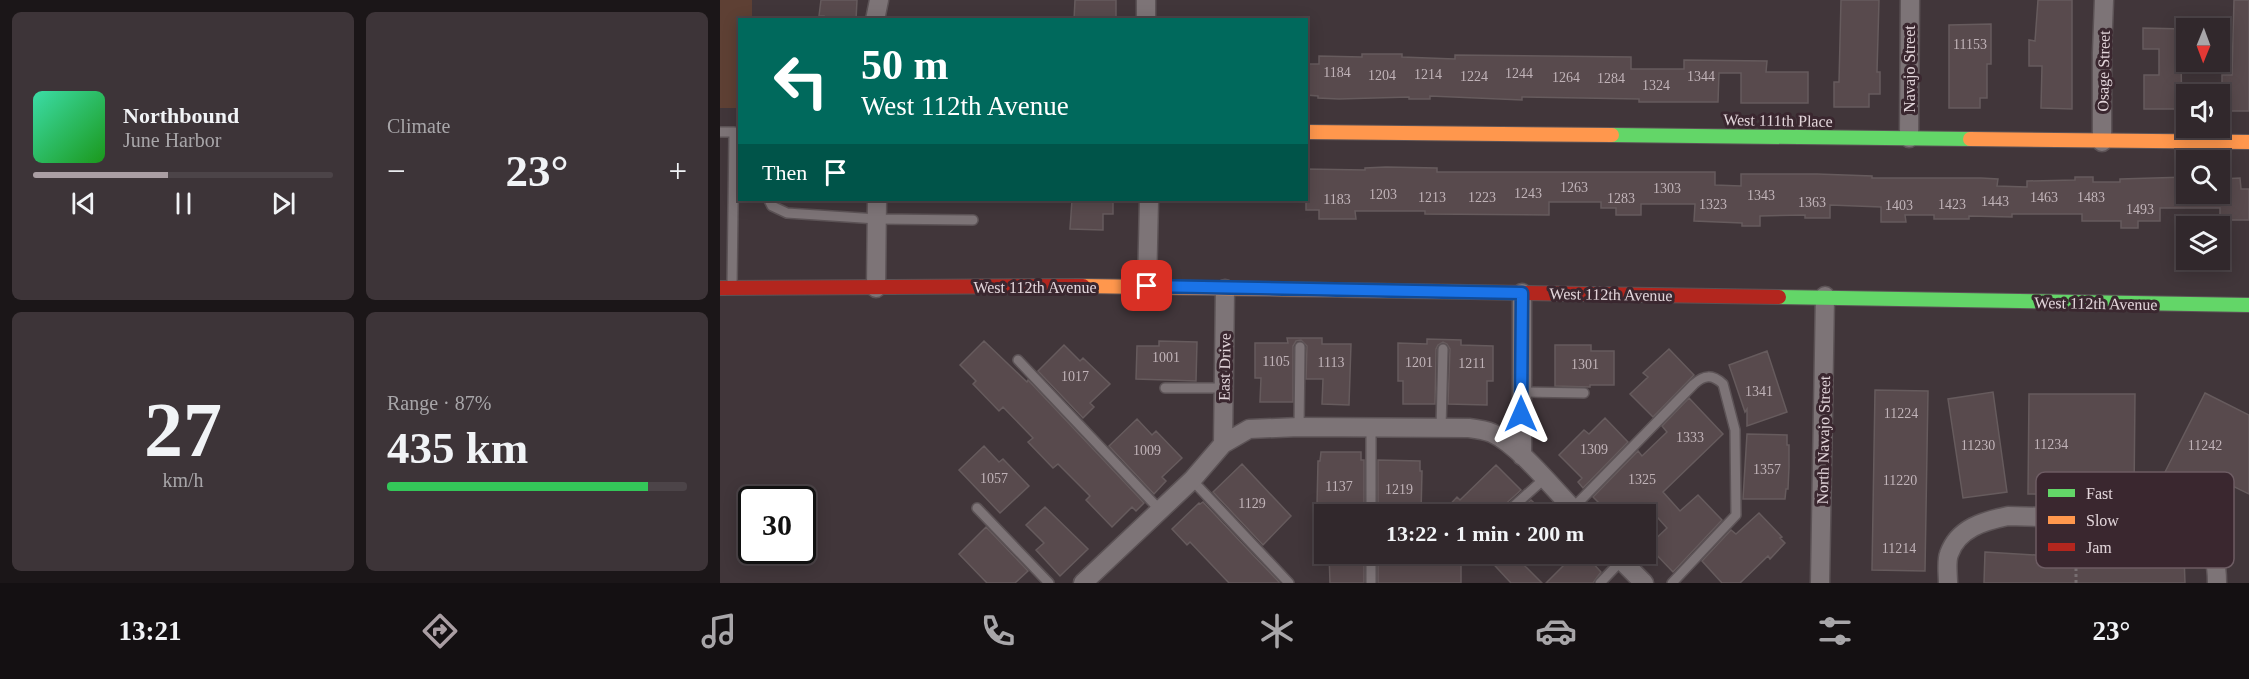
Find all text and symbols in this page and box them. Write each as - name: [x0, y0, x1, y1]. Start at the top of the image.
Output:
- north arrow: [2176, 18, 2230, 72]
- map controls: [2176, 18, 2230, 270]
- street label: Navajo Street: [1901, 25, 1919, 113]
- street label: Osage Street: [2094, 30, 2114, 112]
- house number: 11153: [1953, 37, 1987, 52]
- icon: left: [762, 42, 840, 120]
- text: 50 m: [861, 42, 949, 88]
- house number: 1184: [1323, 65, 1351, 80]
- house number: 1244: [1505, 66, 1533, 81]
- house number: 1214: [1414, 67, 1442, 82]
- house number: 1204: [1368, 68, 1396, 83]
- house number: 1224: [1460, 69, 1488, 84]
- house number: 1344: [1687, 69, 1715, 84]
- house number: 1264: [1552, 70, 1580, 85]
- house number: 1284: [1597, 71, 1625, 86]
- house number: 1324: [1642, 78, 1670, 93]
- button: sound: [2176, 84, 2230, 138]
- text: West 112th Avenue: [861, 91, 1069, 121]
- text: Northbound: [123, 103, 239, 128]
- street label: West 111th Place: [1723, 111, 1833, 130]
- text: Climate: [387, 115, 450, 137]
- text: June Harbor: [123, 129, 221, 151]
- text: 23°: [506, 146, 569, 196]
- button: search: [2176, 150, 2230, 204]
- text: −: [387, 153, 406, 189]
- text: +: [668, 153, 687, 189]
- icon: arrive: [819, 156, 852, 189]
- text: Then: [762, 160, 807, 185]
- house number: 1263: [1560, 180, 1588, 195]
- house number: 1303: [1653, 181, 1681, 196]
- house number: 1243: [1514, 186, 1542, 201]
- icon: previous: [67, 187, 100, 220]
- icon: pause: [167, 187, 200, 220]
- icon: next: [267, 187, 300, 220]
- house number: 1203: [1369, 187, 1397, 202]
- house number: 1343: [1747, 188, 1775, 203]
- house number: 1213: [1418, 190, 1446, 205]
- house number: 1223: [1468, 190, 1496, 205]
- house number: 1463: [2030, 190, 2058, 205]
- house number: 1483: [2077, 190, 2105, 205]
- house number: 1283: [1607, 191, 1635, 206]
- house number: 1183: [1323, 192, 1351, 207]
- house number: 1443: [1981, 194, 2009, 209]
- house number: 1363: [1798, 195, 1826, 210]
- house number: 1323: [1699, 197, 1727, 212]
- house number: 1423: [1938, 197, 1966, 212]
- house number: 1403: [1885, 198, 1913, 213]
- house number: 1493: [2126, 202, 2154, 217]
- button: layers: [2176, 216, 2230, 270]
- pin: [1121, 260, 1172, 311]
- icon: arrive: [1130, 269, 1163, 302]
- street label: West 112th Avenue: [973, 279, 1097, 296]
- street label: West 112th Avenue: [1549, 285, 1673, 304]
- street label: West 112th Avenue: [2034, 294, 2158, 313]
- street label: East Drive: [1215, 333, 1234, 401]
- house number: 1001: [1152, 350, 1180, 365]
- house number: 1105: [1262, 354, 1290, 369]
- house number: 1113: [1318, 355, 1344, 370]
- house number: 1201: [1405, 355, 1433, 370]
- house number: 1211: [1458, 356, 1486, 371]
- house number: 1301: [1571, 357, 1599, 372]
- house number: 1017: [1061, 369, 1089, 384]
- street label: North Navajo Street: [1814, 375, 1834, 505]
- position arrow: [1489, 382, 1553, 446]
- house number: 1341: [1745, 384, 1773, 399]
- text: 27: [144, 386, 222, 473]
- text: Range · 87%: [387, 392, 491, 414]
- house number: 11224: [1884, 406, 1918, 421]
- text: 435 km: [387, 423, 528, 473]
- house number: 1333: [1676, 430, 1704, 445]
- house number: 11234: [2034, 437, 2068, 452]
- house number: 11230: [1961, 438, 1995, 453]
- house number: 11242: [2188, 438, 2222, 453]
- house number: 1309: [1580, 442, 1608, 457]
- house number: 1009: [1133, 443, 1161, 458]
- house number: 1357: [1753, 462, 1781, 477]
- text: km/h: [162, 469, 204, 491]
- house number: 1057: [980, 471, 1008, 486]
- house number: 1325: [1628, 472, 1656, 487]
- legend: [2036, 472, 2234, 568]
- house number: 11220: [1883, 473, 1917, 488]
- house number: 1137: [1325, 479, 1353, 494]
- house number: 1219: [1385, 482, 1413, 497]
- text: Fast: [2086, 485, 2113, 502]
- speed limit sign: 30: [738, 486, 816, 564]
- house number: 1129: [1238, 496, 1266, 511]
- text: Slow: [2086, 512, 2119, 529]
- text: 13:22 · 1 min · 200 m: [1386, 521, 1584, 546]
- text: Jam: [2086, 539, 2112, 556]
- house number: 11214: [1882, 541, 1916, 556]
- icon: directions: [419, 610, 461, 652]
- icon: music: [698, 610, 740, 652]
- icon: phone: [977, 610, 1019, 652]
- icon: climate: [1256, 610, 1298, 652]
- icon: car: [1535, 610, 1577, 652]
- icon: filters: [1814, 610, 1856, 652]
- text: 13:21: [119, 616, 182, 646]
- text: 23°: [2093, 616, 2130, 646]

